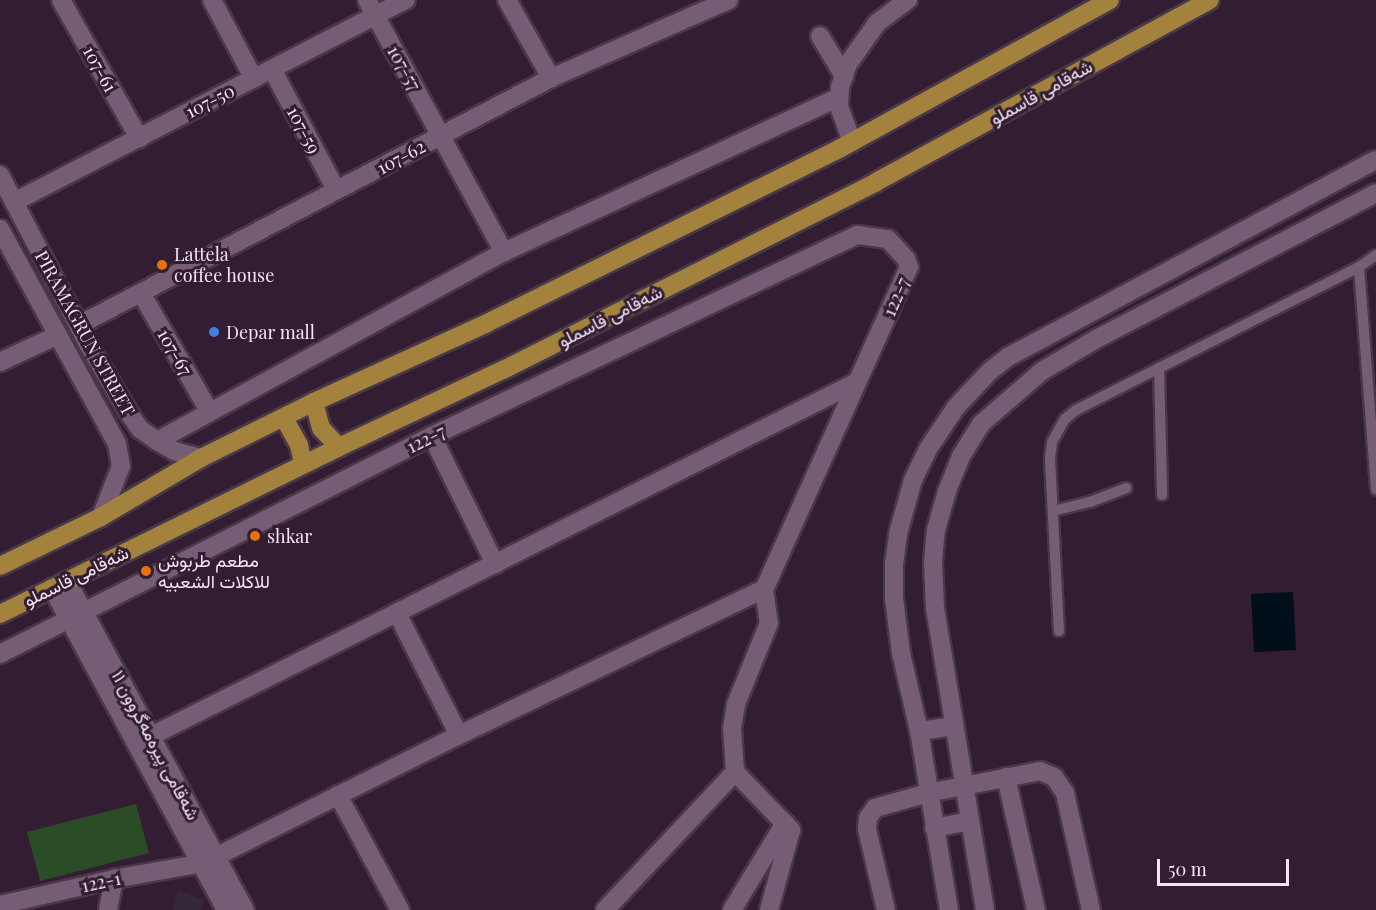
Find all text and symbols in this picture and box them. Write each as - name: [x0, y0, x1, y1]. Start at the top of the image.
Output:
- street label: 107-61: [79, 42, 121, 96]
- street label: 107-57: [383, 42, 425, 94]
- street label: شەقامی قاسملو: [986, 55, 1096, 129]
- street label: 107-50: [182, 80, 238, 122]
- street label: 107-59: [283, 103, 325, 157]
- street label: 107-62: [373, 135, 429, 179]
- place label: Lattela coffee house: [174, 244, 275, 286]
- street label: PIRAMAGRUN STREET: [31, 247, 139, 419]
- marker: Lattela coffee house: [155, 258, 169, 272]
- street label: 122-7: [878, 274, 914, 320]
- street label: شەقامی قاسملو: [554, 281, 666, 351]
- place label: Depar mall: [226, 321, 315, 343]
- street label: 107-67: [153, 325, 197, 379]
- marker: Depar mall: [207, 325, 221, 339]
- street label: 122-7: [403, 420, 449, 458]
- place label: shkar: [267, 525, 312, 547]
- marker: shkar: [248, 529, 262, 543]
- street label: شەقامی قاسملو: [20, 541, 132, 611]
- place label: مطعم طربوش للاكلات الشعبيه: [158, 550, 270, 592]
- marker: مطعم طربوش للاكلات الشعبيه: [139, 564, 153, 578]
- street label: شەقامی پیرەمەگروون ١١: [107, 666, 205, 824]
- scale bar: [1160, 847, 1292, 885]
- text: 50 m: [1168, 857, 1207, 881]
- street label: 122-1: [79, 867, 123, 897]

